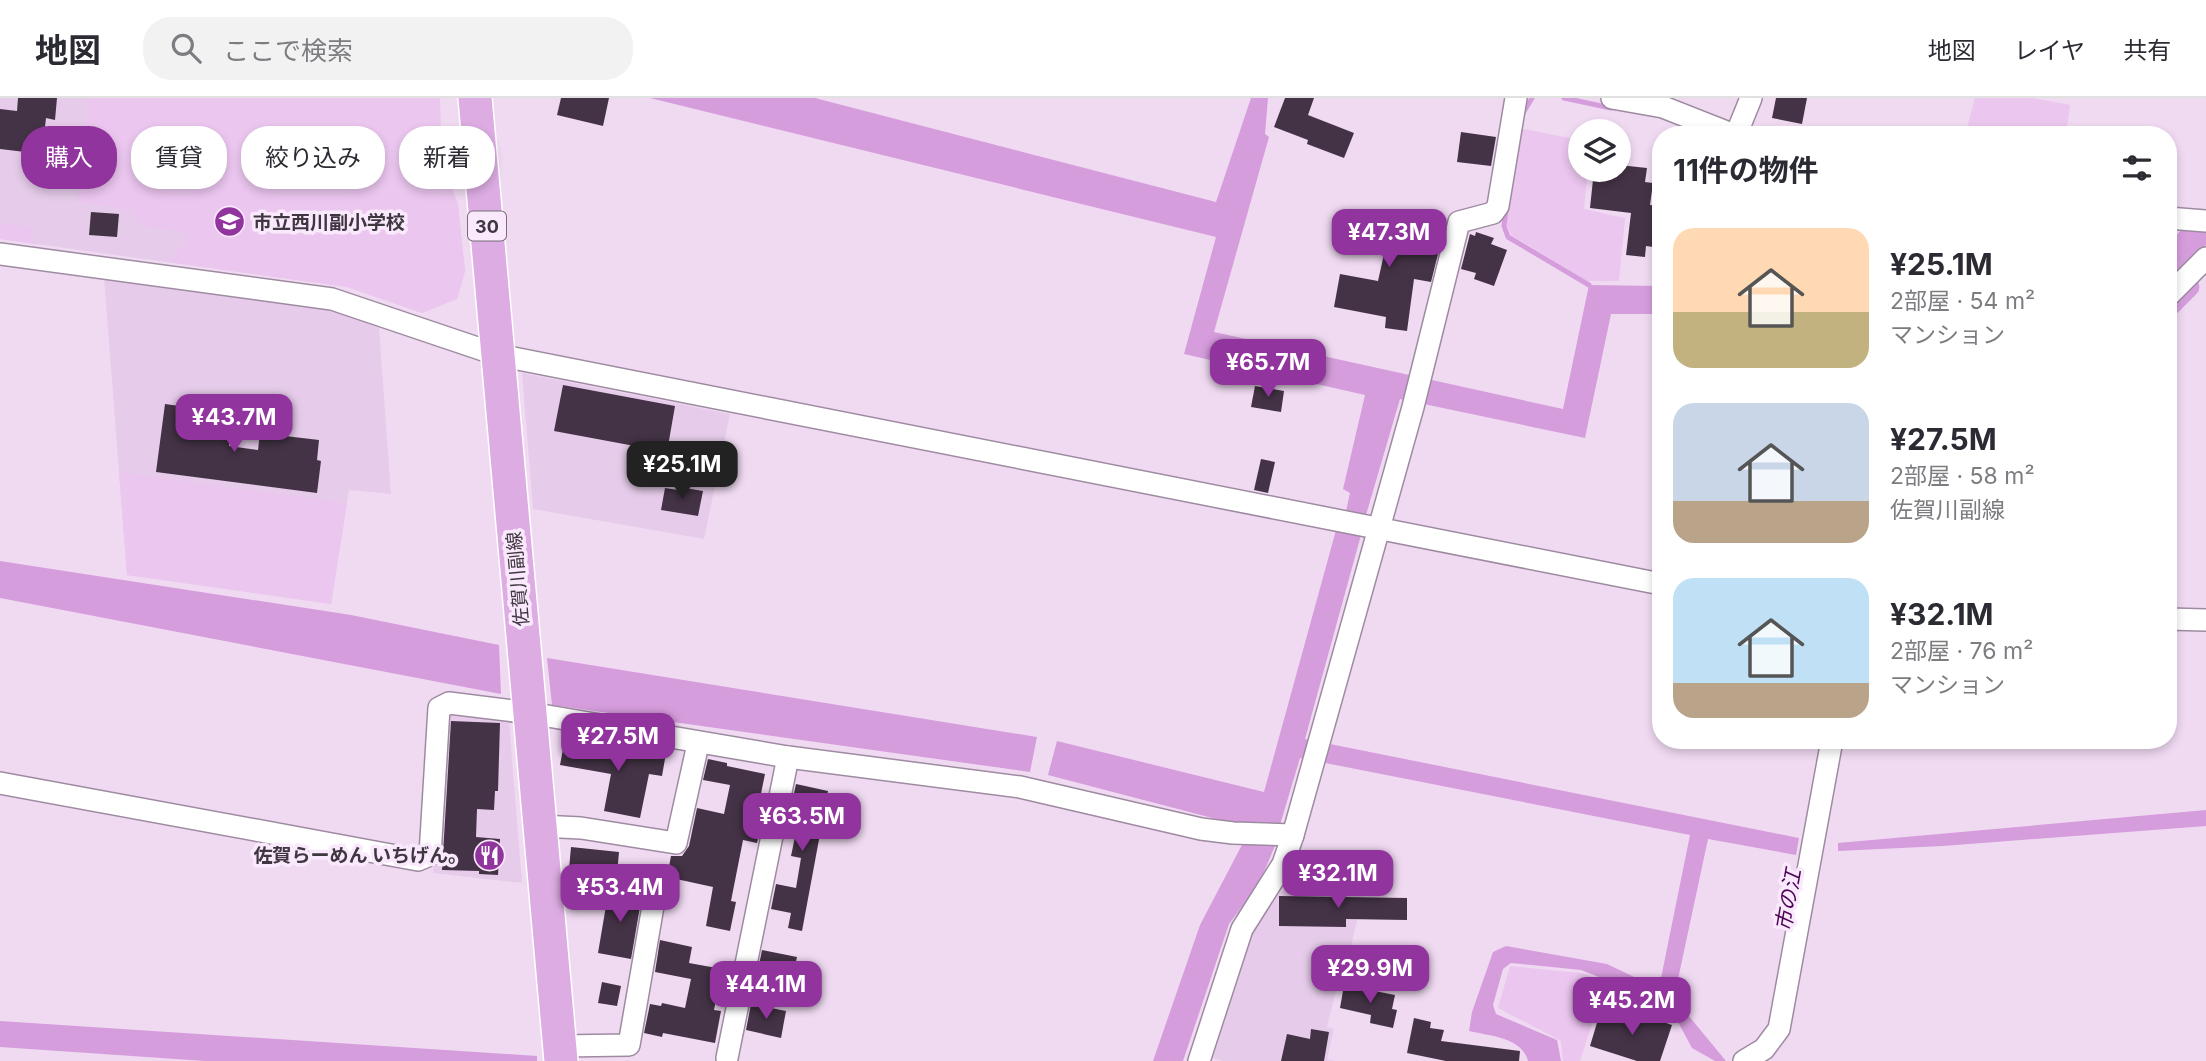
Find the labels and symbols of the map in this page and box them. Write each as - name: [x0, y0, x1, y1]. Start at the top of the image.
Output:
- school or university icon: 市立西川副小学校: [213, 205, 247, 239]
- pin: ¥47.3M: [1332, 209, 1446, 269]
- place label: 市立西川副小学校: [253, 211, 405, 234]
- road number: 30: [468, 211, 506, 240]
- pin: ¥65.7M: [1211, 340, 1325, 399]
- pin: ¥43.7M: [177, 394, 291, 454]
- pin: ¥25.1M: [625, 442, 739, 501]
- street label: 佐賀川副線: [502, 531, 534, 627]
- pin: ¥27.5M: [561, 714, 675, 773]
- pin: ¥63.5M: [745, 794, 859, 853]
- restaurant icon: 佐賀らーめん いちげん。: [473, 838, 507, 872]
- place label: 佐賀らーめん いちげん。: [253, 844, 467, 867]
- pin: ¥32.1M: [1281, 850, 1395, 910]
- pin: ¥53.4M: [563, 864, 677, 924]
- water label: 市の江: [1770, 865, 1806, 933]
- pin: ¥29.9M: [1313, 946, 1427, 1005]
- pin: ¥44.1M: [709, 962, 823, 1021]
- pin: ¥45.2M: [1575, 978, 1689, 1037]

